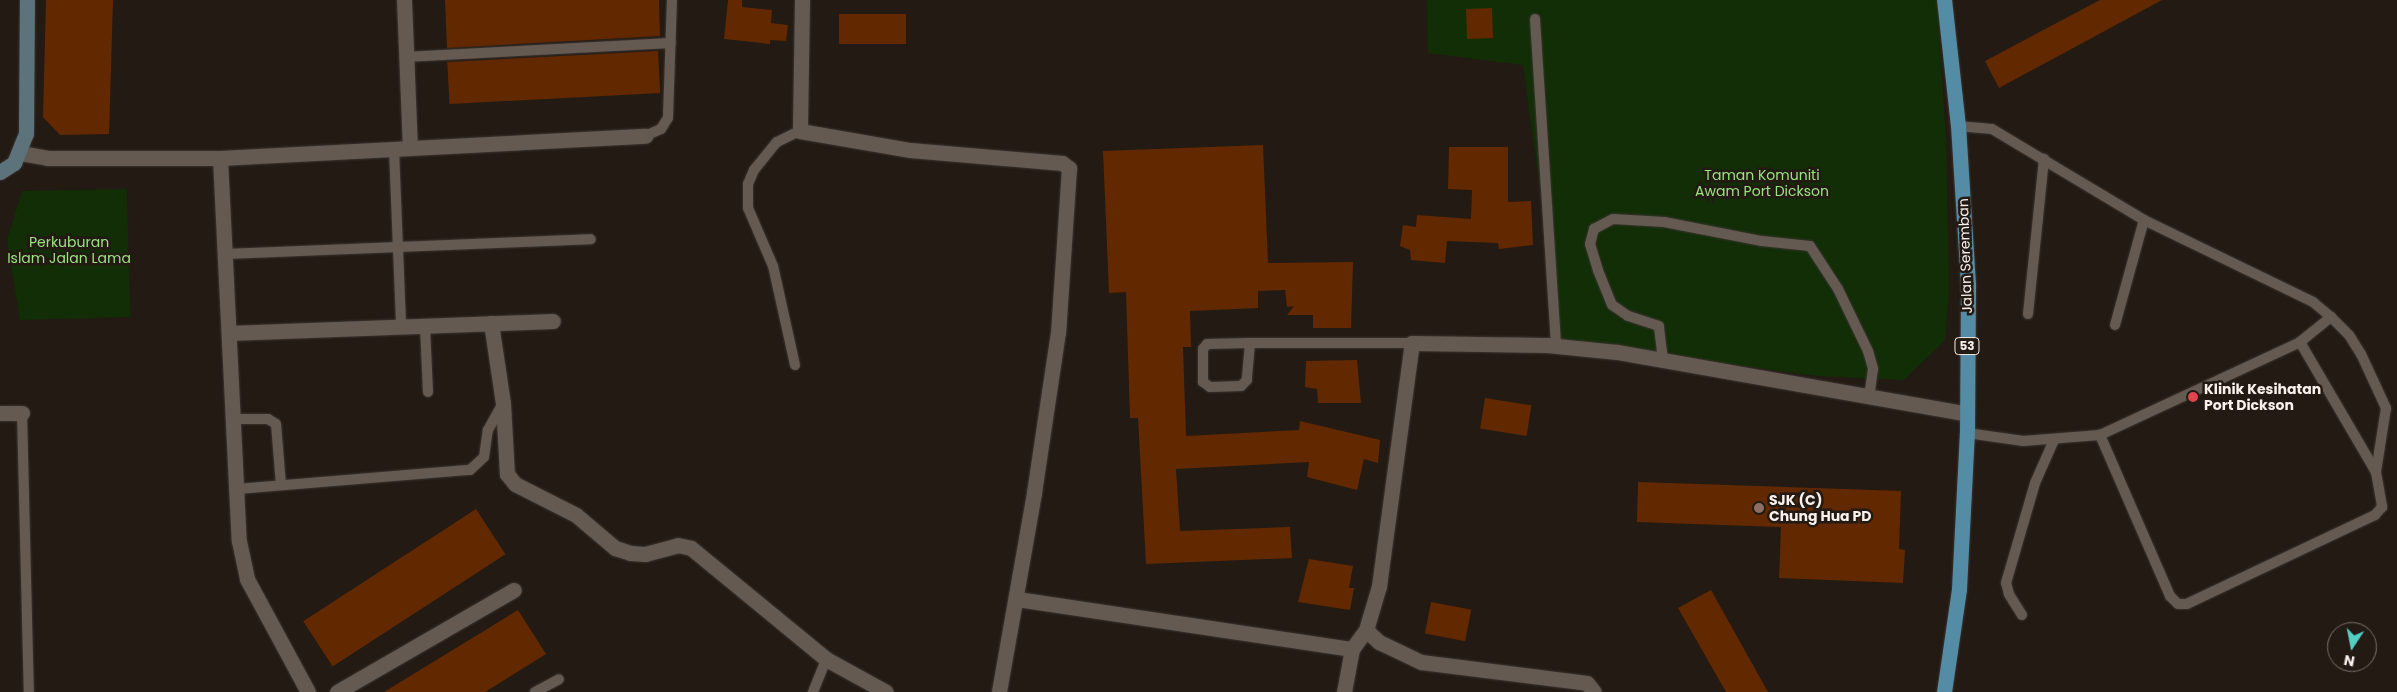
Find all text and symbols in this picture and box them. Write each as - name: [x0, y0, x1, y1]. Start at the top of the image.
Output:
- park label: Taman Komuniti Awam Port Dickson: [1695, 167, 1829, 200]
- street label: Jalan Seremban: [1955, 198, 1975, 314]
- park label: Perkuburan Islam Jalan Lama: [7, 234, 131, 266]
- road number: 53: [1953, 336, 1981, 356]
- place label: Klinik Kesihatan Port Dickson: [2204, 381, 2321, 414]
- marker: Klinik Kesihatan Port Dickson: [2186, 390, 2200, 404]
- place label: SJK (C) Chung Hua PD: [1769, 492, 1872, 524]
- marker: SJK (C) Chung Hua PD: [1753, 502, 1765, 514]
- north arrow: [2327, 622, 2377, 672]
- text: N: [2342, 650, 2356, 672]

